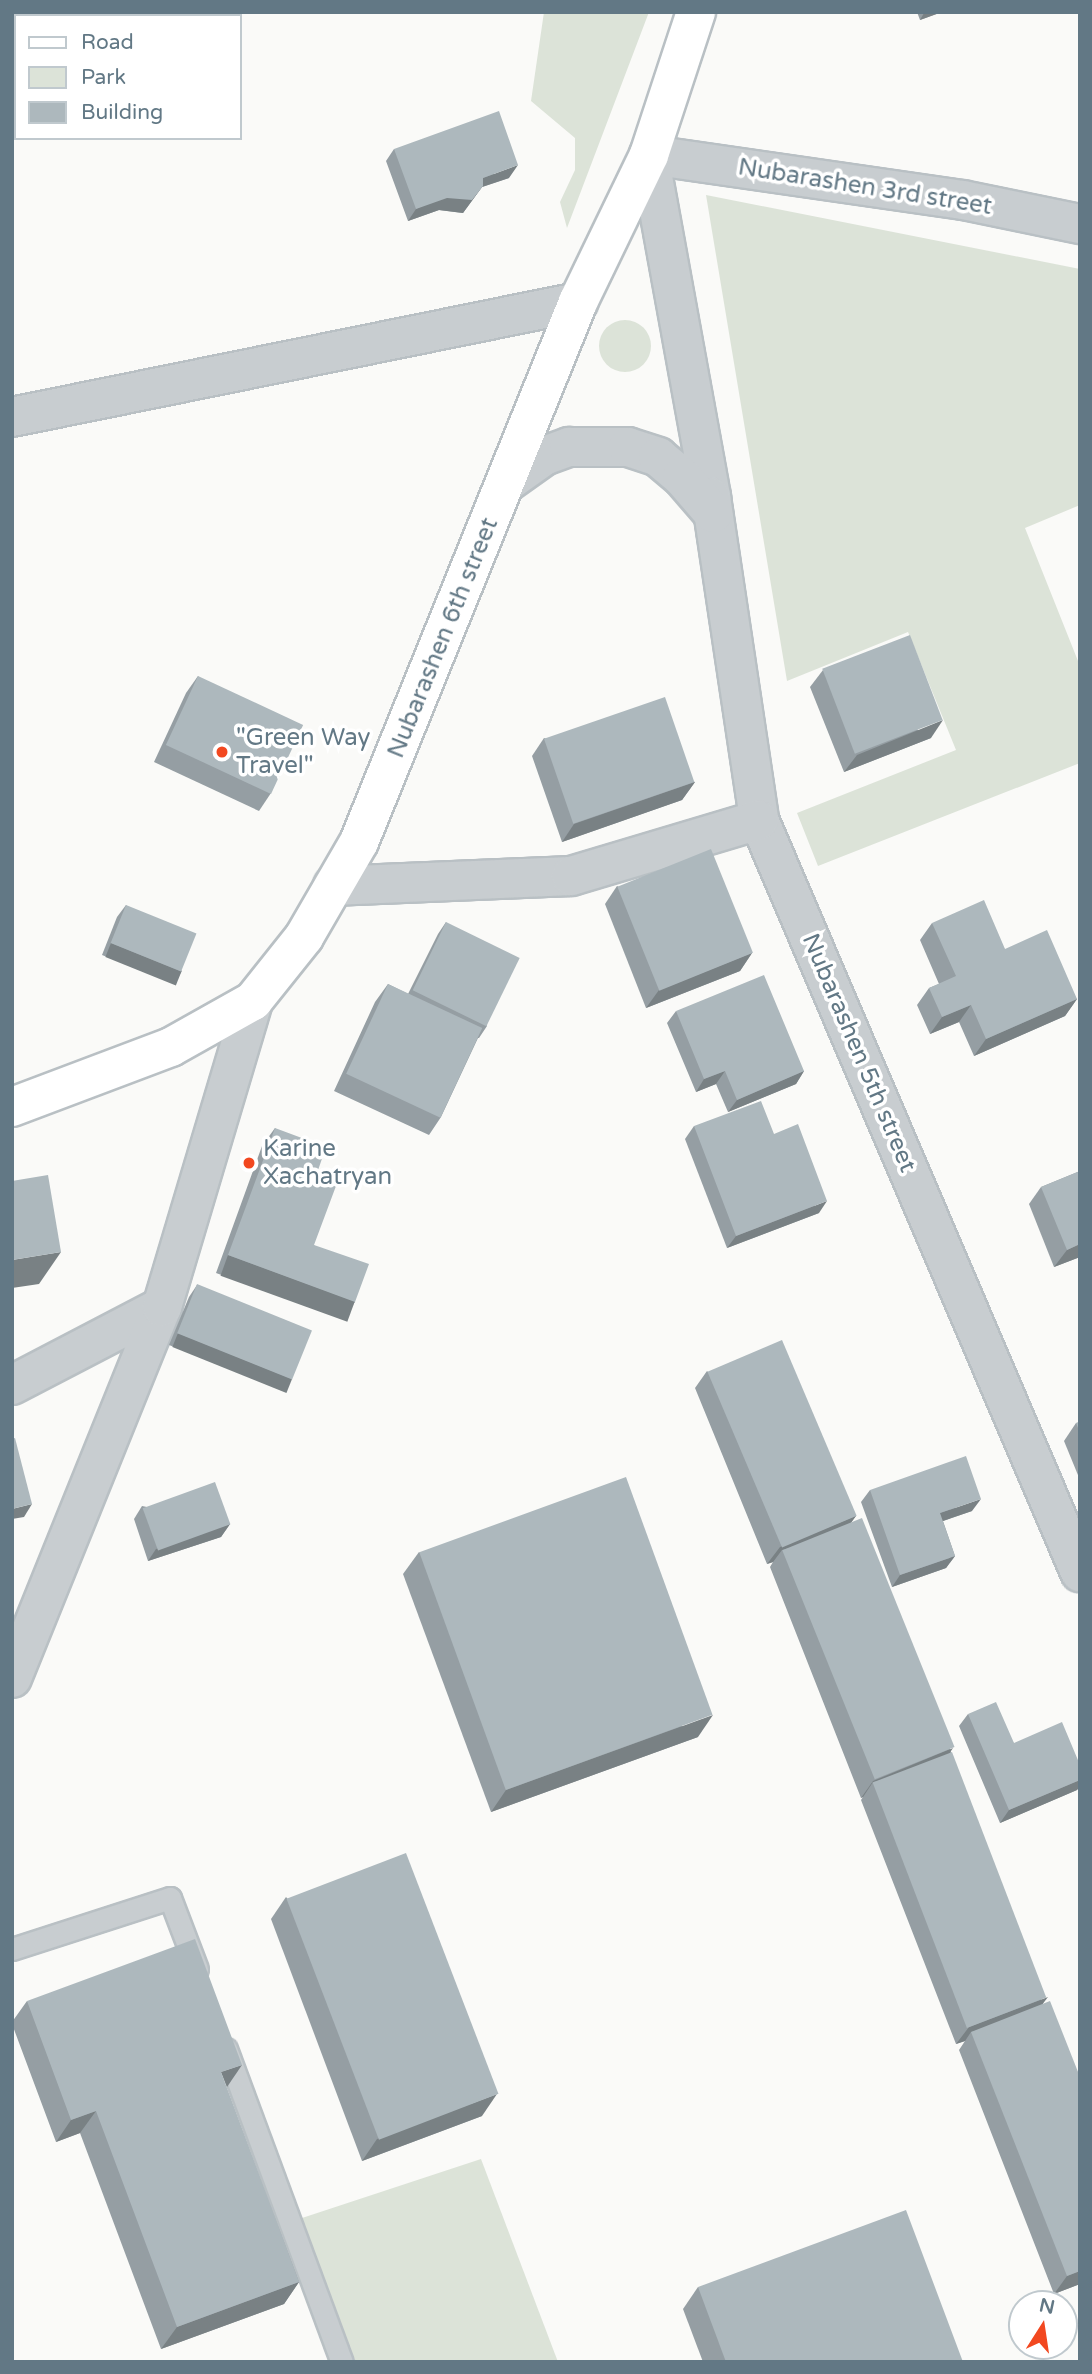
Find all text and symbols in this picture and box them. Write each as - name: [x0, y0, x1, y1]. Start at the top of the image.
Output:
- legend: [14, 14, 242, 140]
- text: Road: [81, 30, 134, 55]
- text: Park: [81, 65, 126, 90]
- text: Building: [81, 100, 163, 125]
- street label: Nubarashen 3rd street: [736, 153, 994, 221]
- street label: Nubarashen 6th street: [382, 514, 504, 762]
- place label: "Green Way Travel": [236, 724, 370, 780]
- marker: "Green Way Travel": [214, 744, 230, 760]
- street label: Nubarashen 5th street: [796, 929, 922, 1177]
- place label: Karine Xachatryan: [263, 1135, 392, 1191]
- marker: Karine Xachatryan: [241, 1155, 257, 1171]
- north arrow: [1008, 2290, 1078, 2360]
- text: N: [1037, 2294, 1057, 2319]

